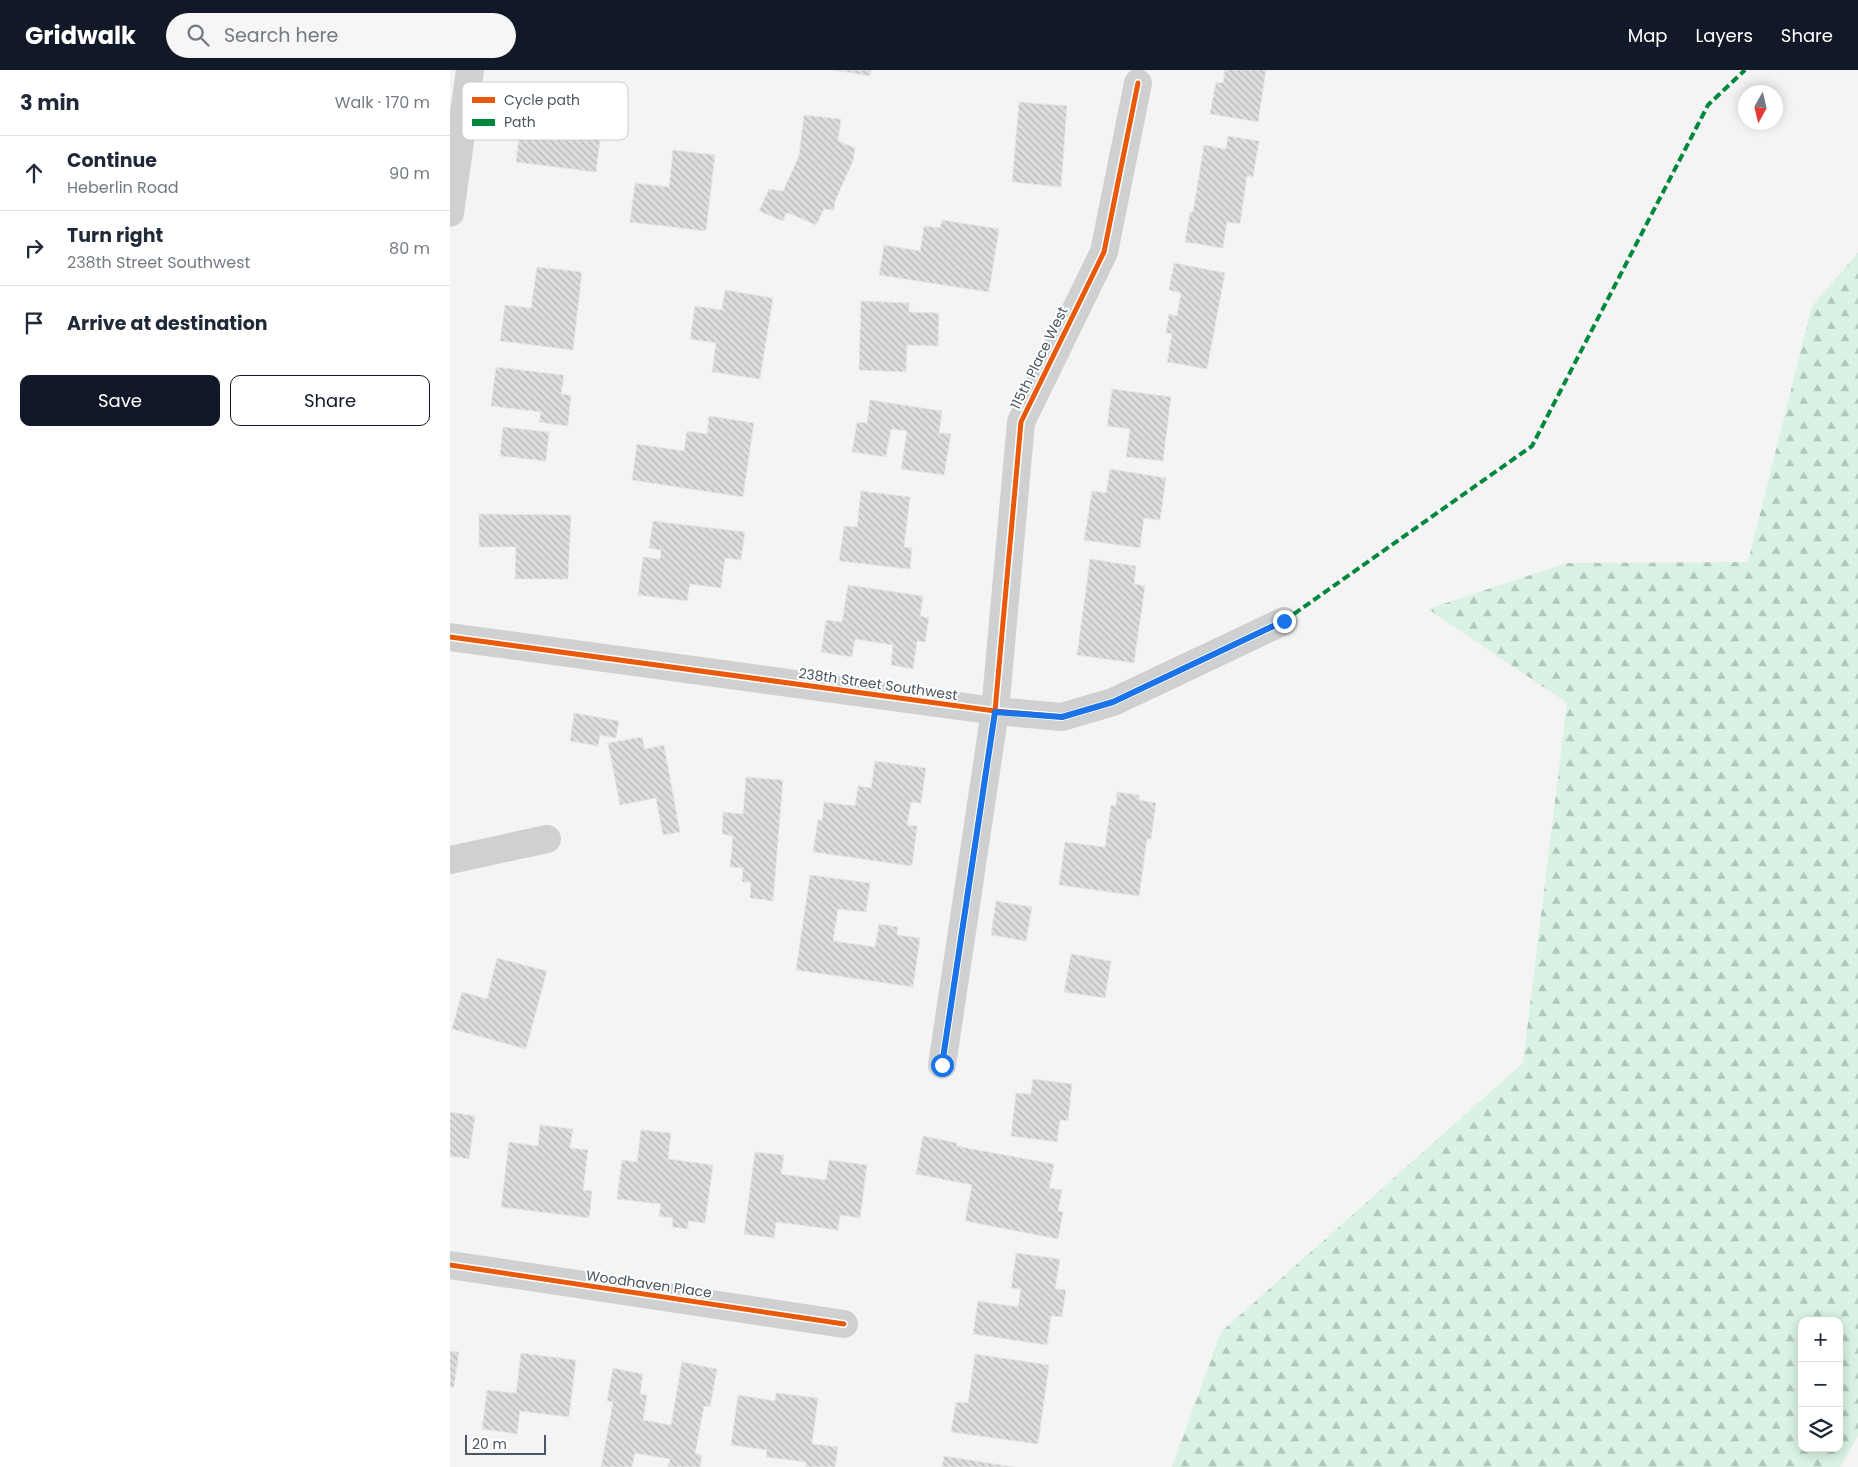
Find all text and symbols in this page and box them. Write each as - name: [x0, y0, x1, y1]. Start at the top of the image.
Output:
- search box: [166, 13, 516, 58]
- text: Gridwalk: [25, 19, 136, 52]
- icon: search: [184, 21, 212, 49]
- text: Search here: [224, 22, 338, 49]
- text: Map: [1628, 23, 1668, 48]
- text: Layers: [1696, 23, 1753, 48]
- text: Share: [1781, 23, 1833, 48]
- legend: [462, 82, 628, 140]
- north arrow: [1738, 85, 1783, 130]
- text: 3 min: [20, 88, 80, 117]
- text: Cycle path: [504, 90, 580, 110]
- text: Walk · 170 m: [335, 91, 430, 114]
- text: Path: [504, 112, 536, 132]
- text: Continue: [67, 147, 157, 174]
- icon: ahead: [20, 159, 48, 187]
- text: 90 m: [389, 162, 430, 185]
- text: Heberlin Road: [67, 176, 179, 199]
- text: Turn right: [67, 222, 163, 249]
- icon: right: [20, 234, 48, 262]
- text: 80 m: [389, 237, 430, 260]
- text: 238th Street Southwest: [67, 251, 250, 274]
- street label: 115th Place West: [1005, 303, 1073, 413]
- icon: arrive: [20, 309, 48, 337]
- text: Arrive at destination: [67, 310, 268, 337]
- button: Save: [20, 375, 220, 426]
- button: Share: [230, 375, 430, 426]
- route end: [1273, 610, 1296, 633]
- street label: 238th Street Southwest: [797, 663, 959, 705]
- route start: [931, 1054, 954, 1077]
- street label: Woodhaven Place: [585, 1265, 714, 1303]
- map controls: [1798, 1317, 1843, 1452]
- button: +: [1798, 1317, 1843, 1362]
- button: −: [1798, 1362, 1843, 1407]
- button: layers: [1798, 1407, 1843, 1452]
- scale bar: [465, 1432, 546, 1455]
- text: 20 m: [472, 1434, 507, 1454]

